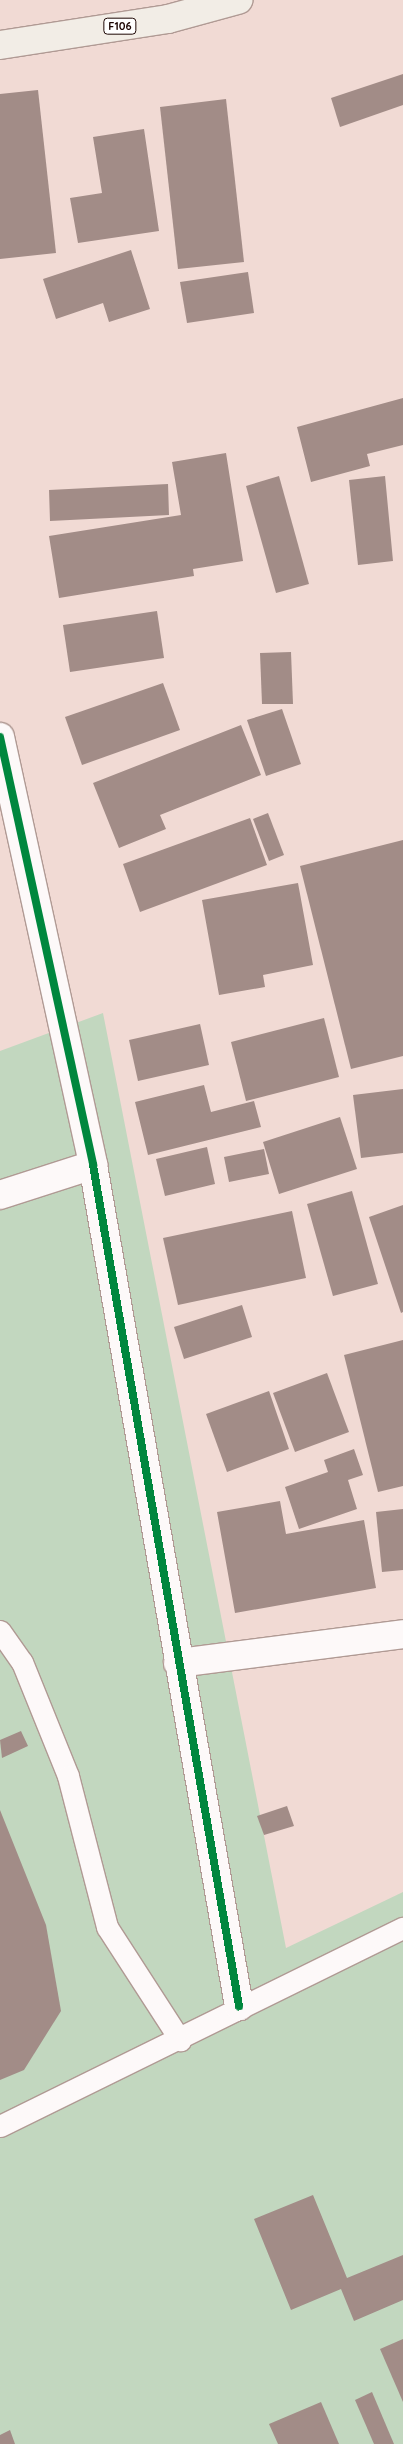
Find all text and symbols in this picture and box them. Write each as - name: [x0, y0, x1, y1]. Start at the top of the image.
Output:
- road number: F106: [102, 18, 138, 34]

